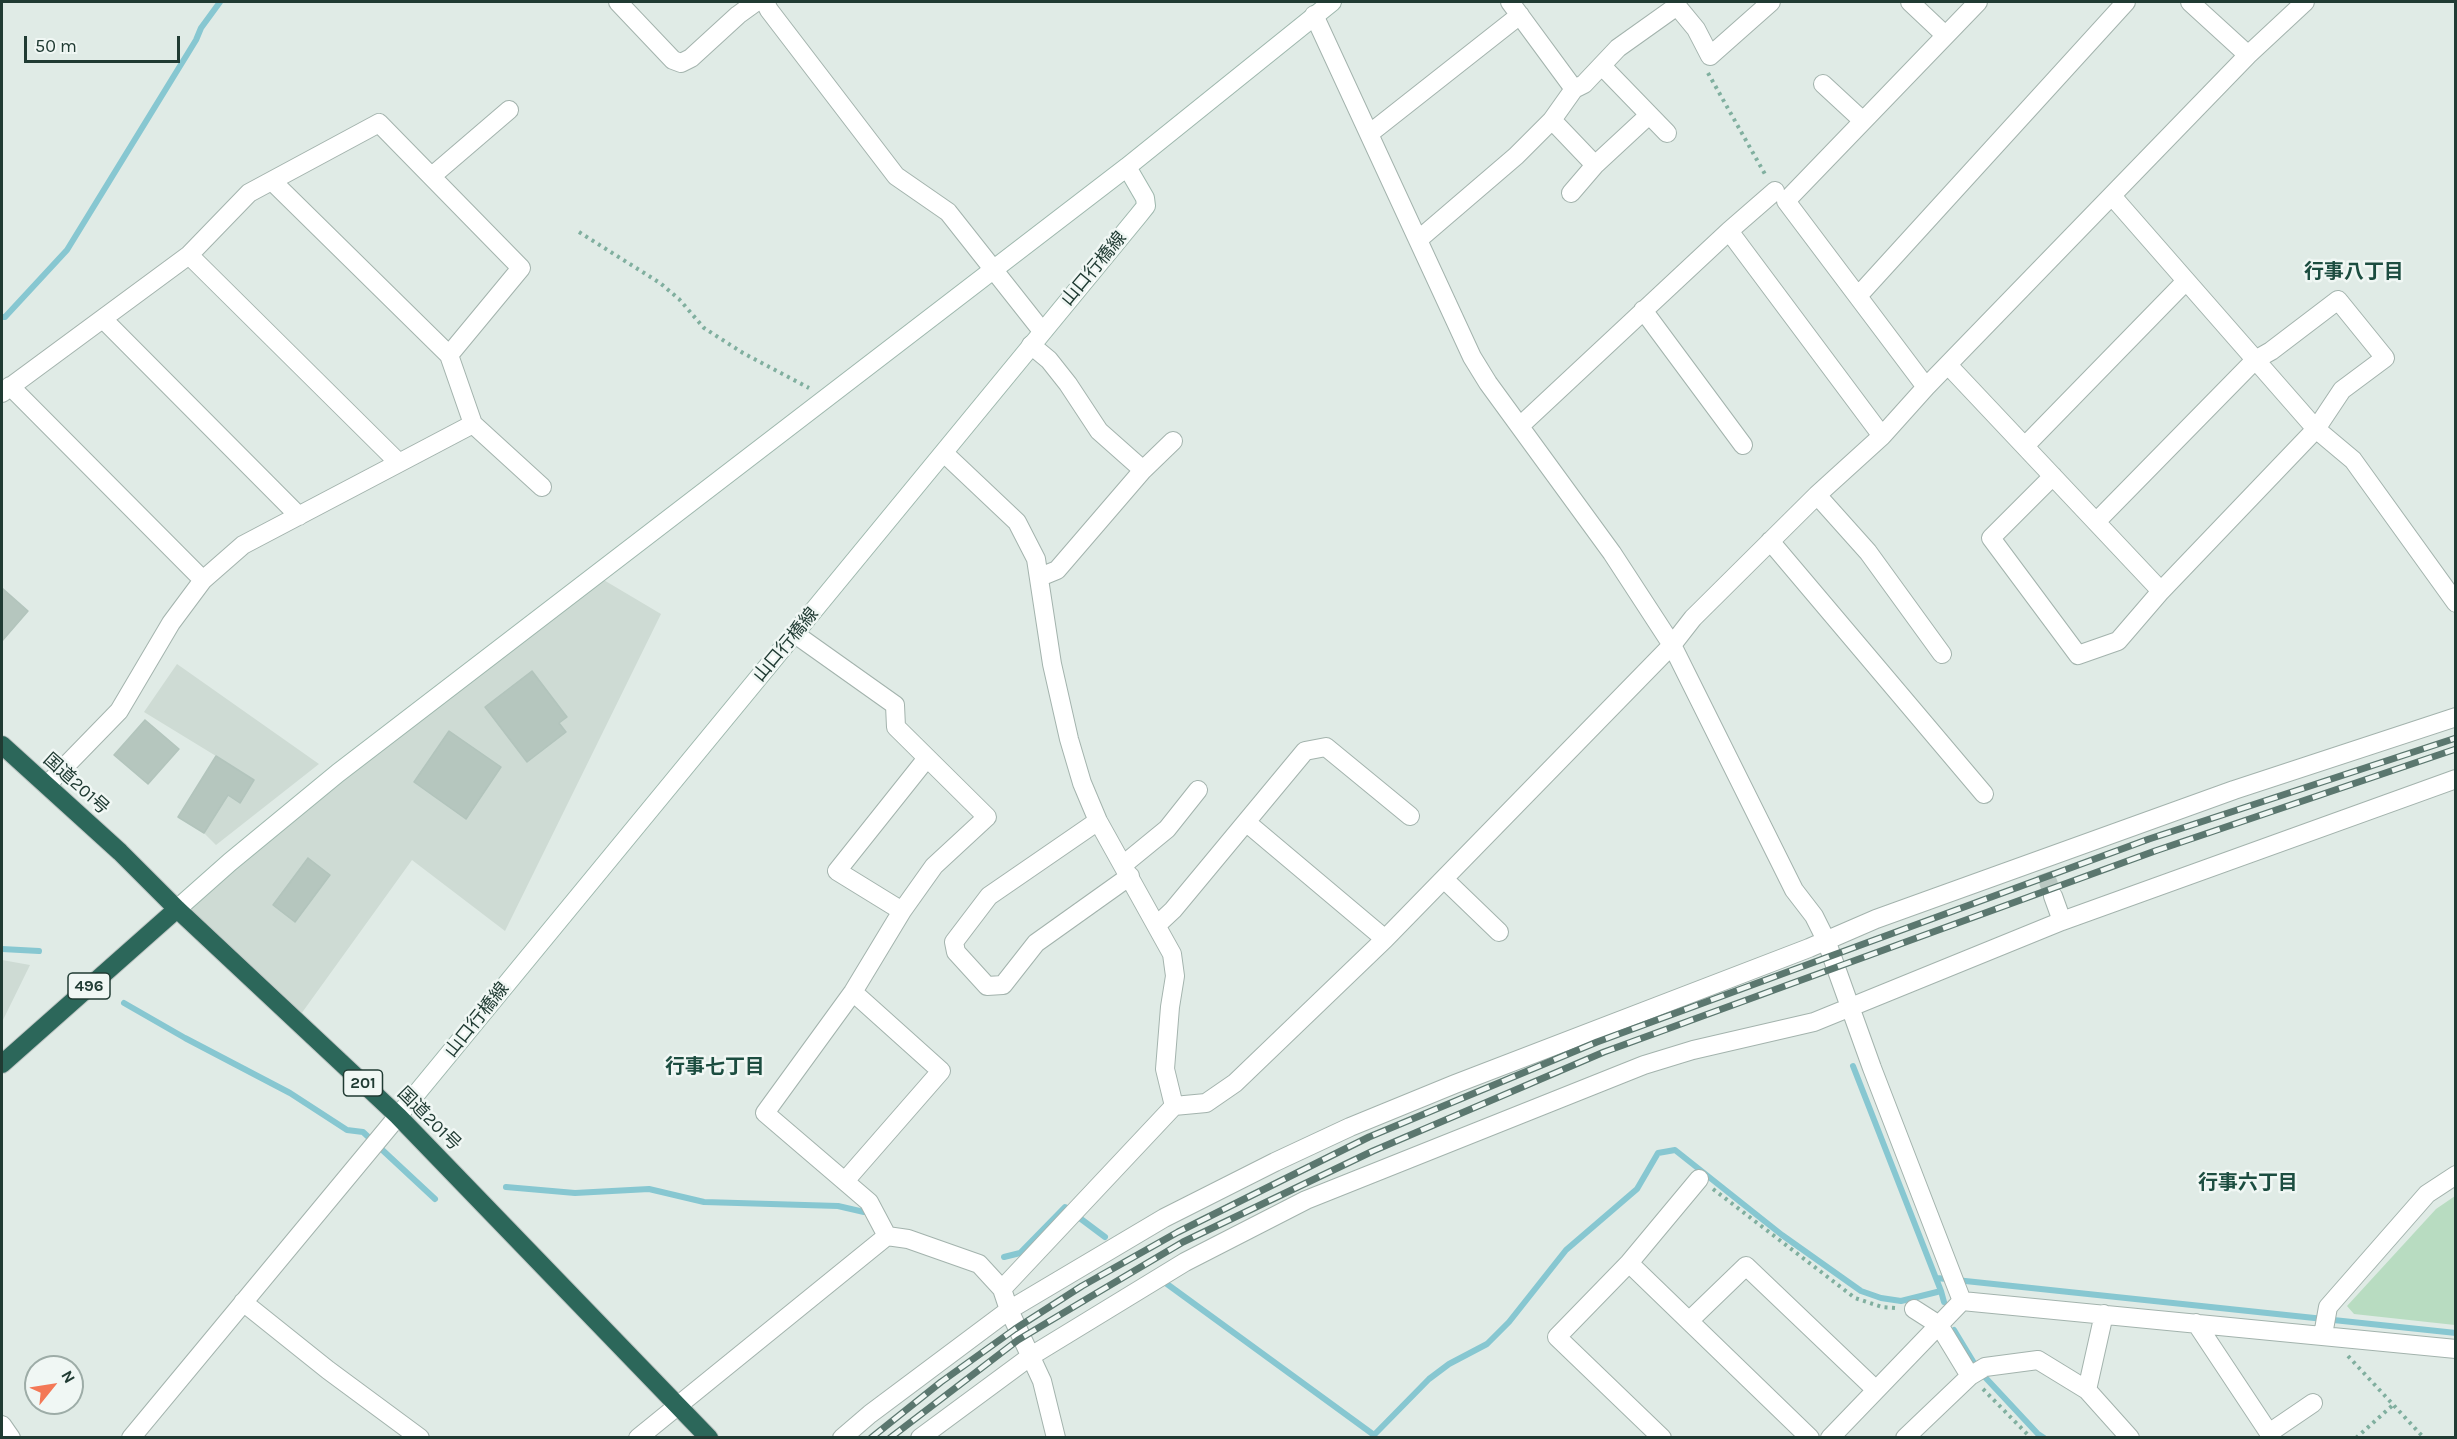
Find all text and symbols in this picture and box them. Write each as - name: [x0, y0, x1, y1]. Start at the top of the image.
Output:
- scale bar: [27, 24, 183, 62]
- text: 50 m: [35, 35, 77, 57]
- street label: 山口行橋線: [1057, 228, 1131, 310]
- district label: 行事八丁目: [2304, 260, 2404, 284]
- street label: 山口行橋線: [749, 604, 823, 686]
- street label: 国道201号: [39, 749, 113, 819]
- road number: 496: [68, 973, 110, 999]
- street label: 山口行橋線: [440, 978, 514, 1062]
- district label: 行事七丁目: [665, 1055, 765, 1079]
- road number: 201: [344, 1070, 382, 1096]
- street label: 国道201号: [393, 1083, 465, 1155]
- district label: 行事六丁目: [2198, 1171, 2298, 1195]
- north arrow: [24, 1355, 84, 1415]
- text: N: [57, 1367, 79, 1386]

